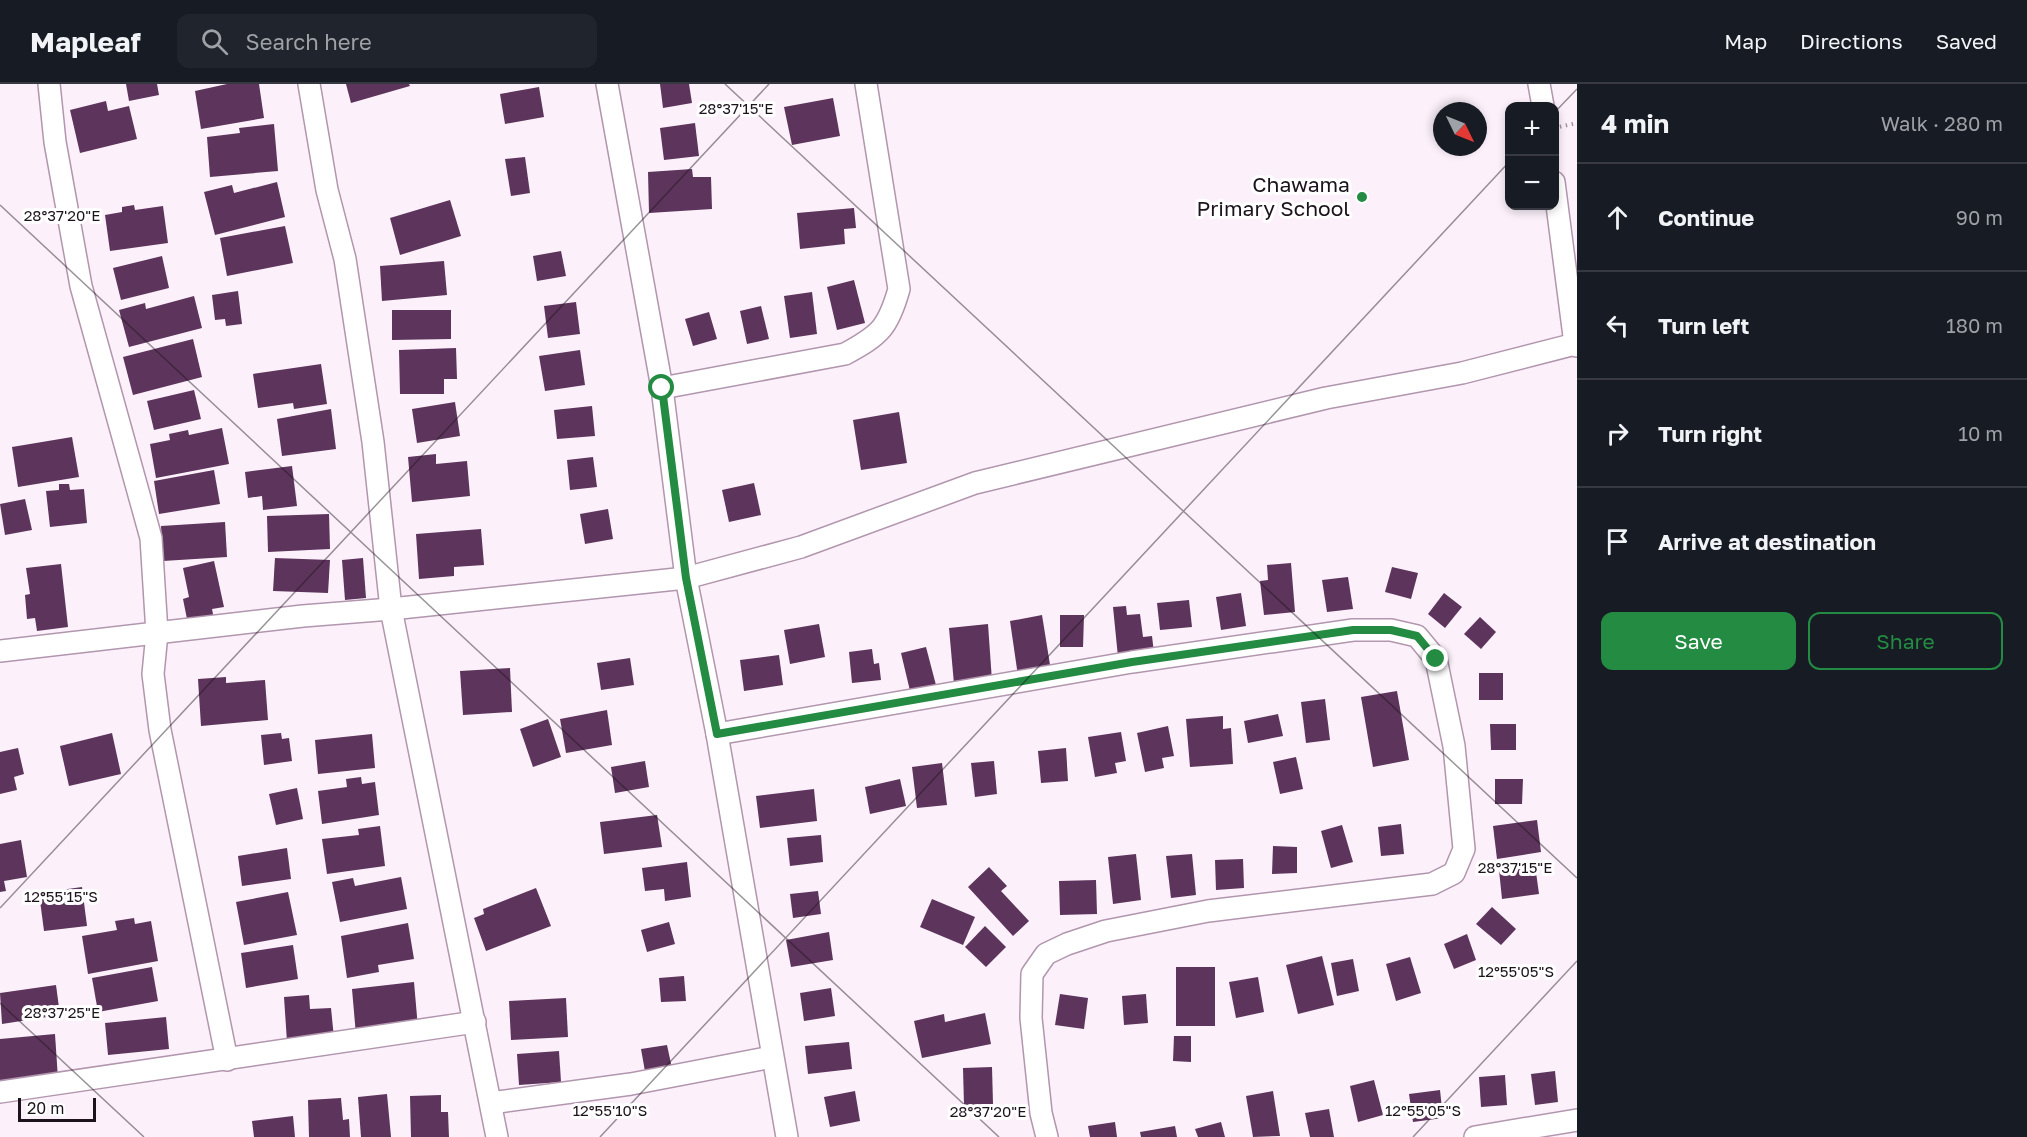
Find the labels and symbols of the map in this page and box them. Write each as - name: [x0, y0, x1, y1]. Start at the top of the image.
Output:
- text: 28°37'15"E: [699, 99, 773, 117]
- north arrow: [1433, 102, 1487, 156]
- place label: Chawama Primary School: [1196, 171, 1350, 221]
- marker: Chawama Primary School: [1355, 190, 1369, 204]
- text: 28°37'20"E: [24, 206, 100, 224]
- route start: [648, 374, 674, 400]
- route end: [1422, 645, 1448, 671]
- text: 28°37'15"E: [1478, 858, 1552, 876]
- text: 12°55'15"S: [24, 887, 98, 905]
- text: 12°55'05"S: [1478, 962, 1554, 980]
- text: 28°37'25"E: [24, 1003, 100, 1021]
- scale bar: [18, 1095, 96, 1122]
- text: 12°55'10"S: [573, 1101, 647, 1119]
- text: 12°55'05"S: [1385, 1101, 1461, 1119]
- text: 28°37'20"E: [950, 1102, 1026, 1120]

